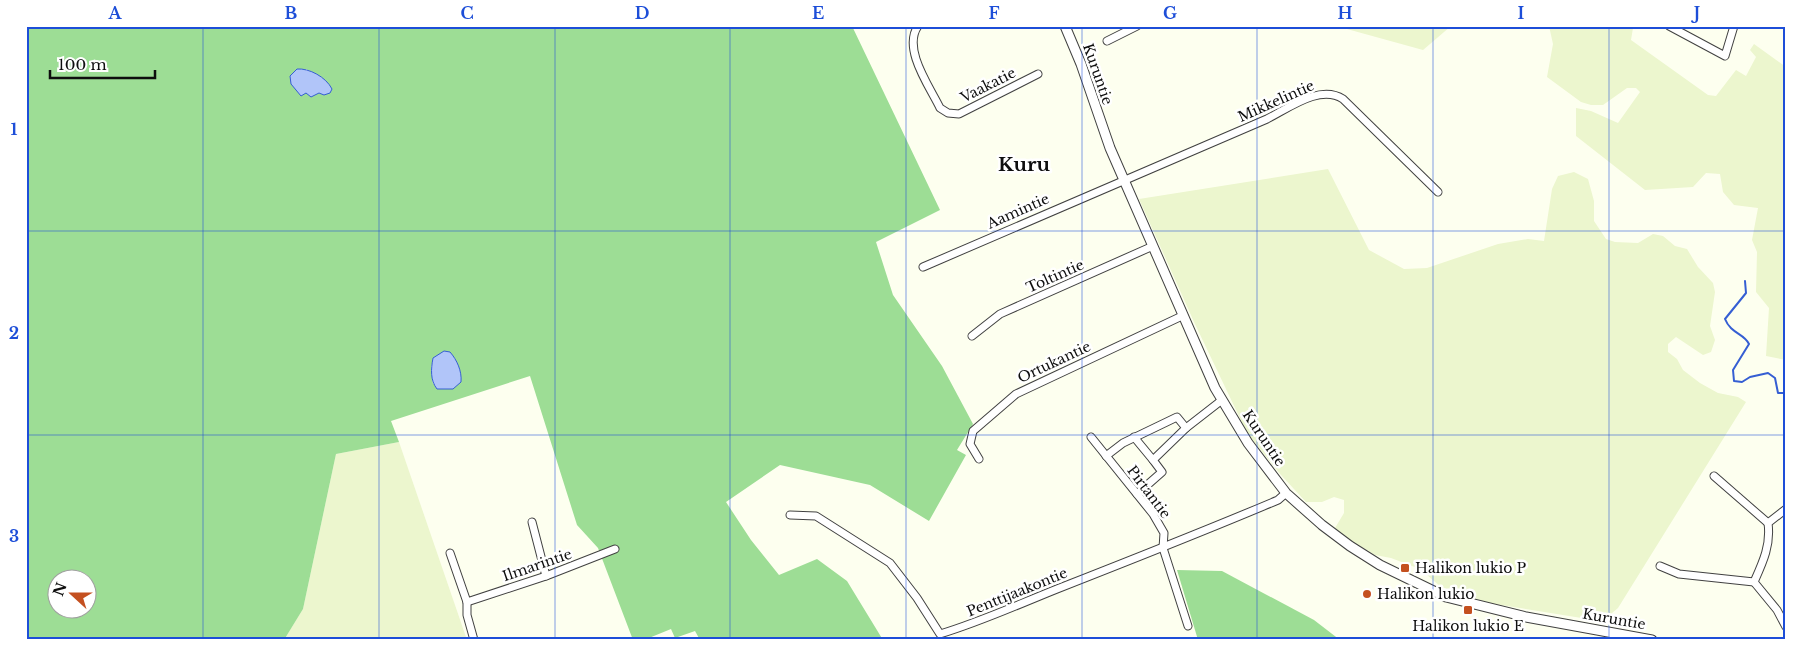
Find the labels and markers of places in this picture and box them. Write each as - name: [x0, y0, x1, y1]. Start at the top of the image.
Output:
- place label: Halikon lukio P: [1415, 559, 1526, 577]
- marker: Halikon lukio P: [1399, 562, 1411, 574]
- place label: Halikon lukio: [1377, 585, 1474, 603]
- marker: Halikon lukio: [1361, 588, 1373, 600]
- marker: Halikon lukio E: [1462, 604, 1474, 616]
- place label: Halikon lukio E: [1412, 617, 1524, 635]

